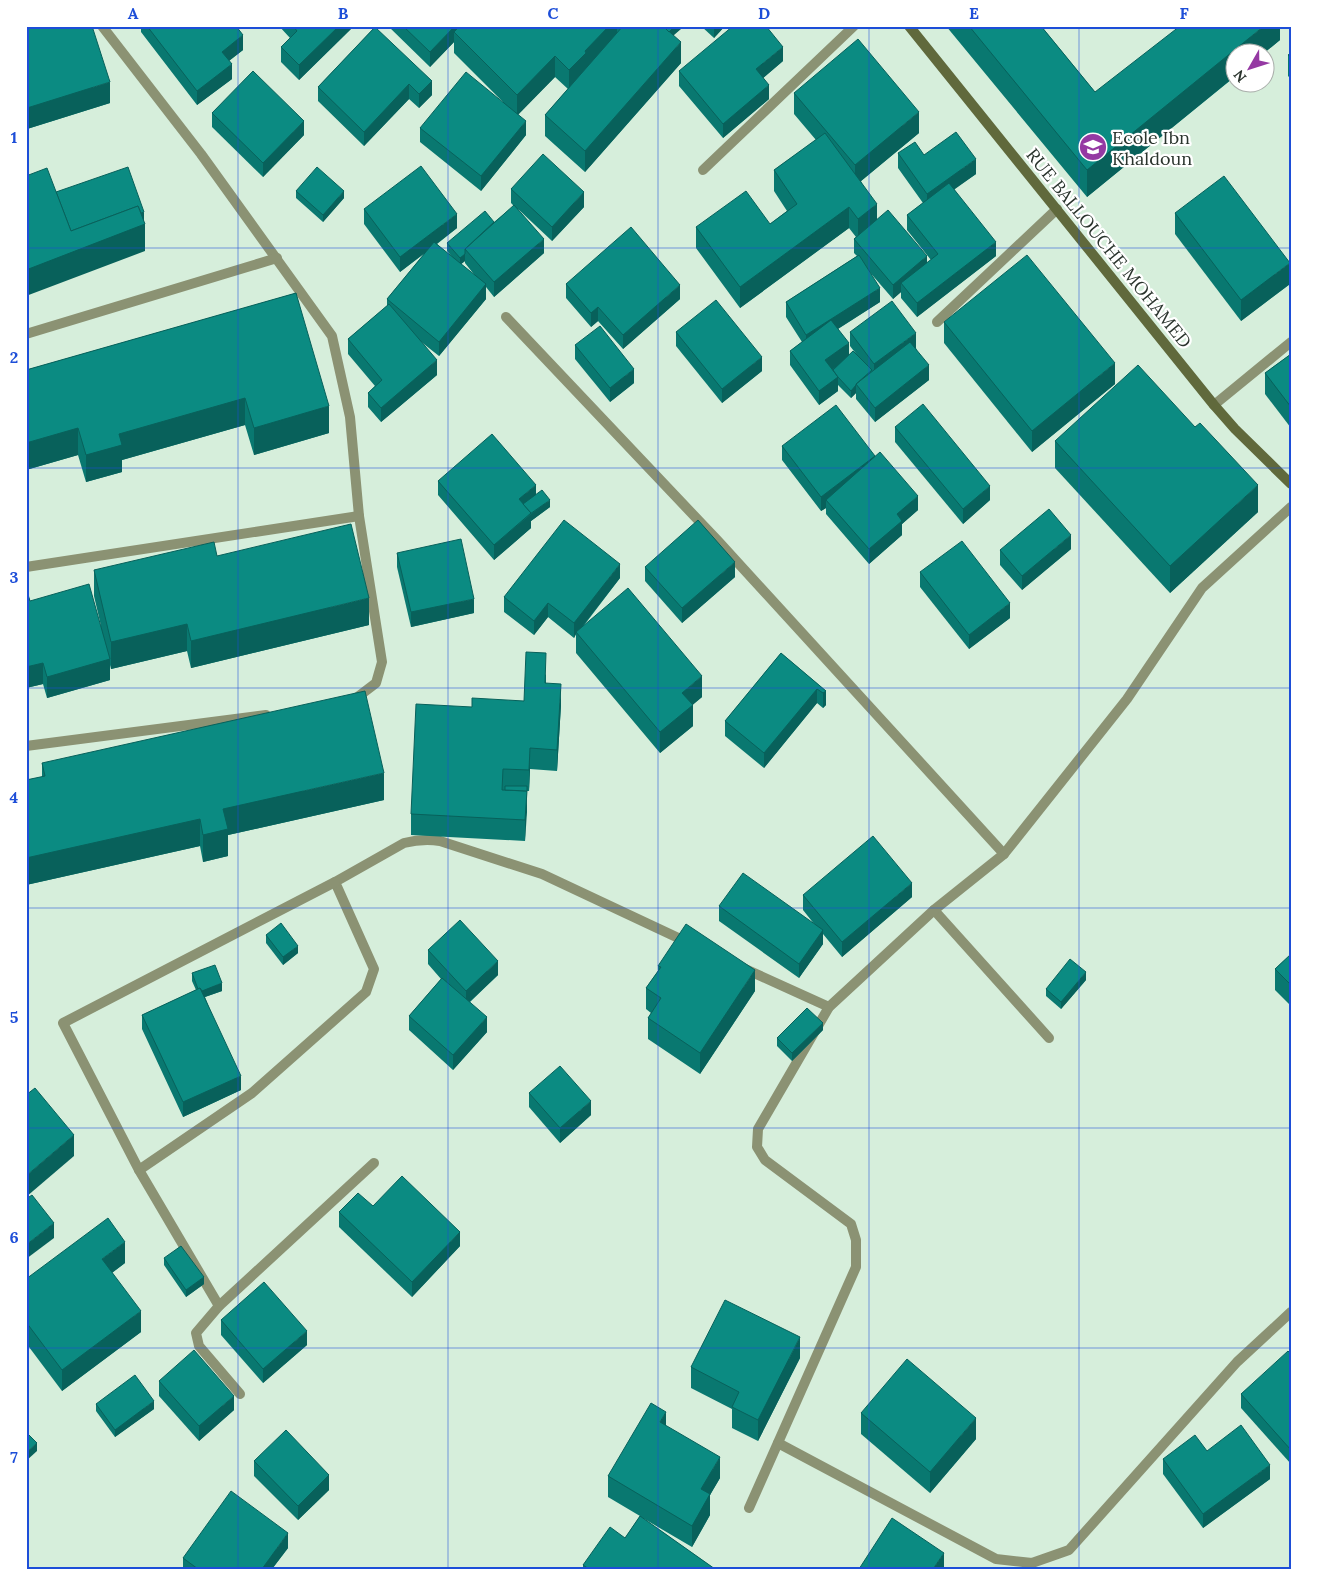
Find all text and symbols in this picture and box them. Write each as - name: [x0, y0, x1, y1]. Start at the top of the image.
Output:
- text: A: [128, 3, 139, 23]
- text: B: [338, 3, 349, 23]
- text: C: [547, 3, 559, 23]
- text: D: [758, 3, 770, 23]
- text: E: [969, 3, 979, 23]
- text: F: [1179, 3, 1189, 23]
- north arrow: [1224, 42, 1274, 92]
- text: N: [1229, 66, 1250, 86]
- place label: Ecole Ibn Khaldoun: [1112, 126, 1192, 170]
- text: 1: [11, 127, 17, 147]
- school or university icon: Ecole Ibn Khaldoun: [1078, 132, 1108, 162]
- street label: RUE BALLOUCHE MOHAMED: [1021, 144, 1197, 352]
- text: 2: [10, 347, 18, 367]
- text: 3: [10, 567, 19, 587]
- text: 4: [10, 787, 19, 807]
- text: 5: [10, 1007, 19, 1027]
- text: 6: [9, 1227, 19, 1247]
- text: 7: [10, 1447, 18, 1467]

